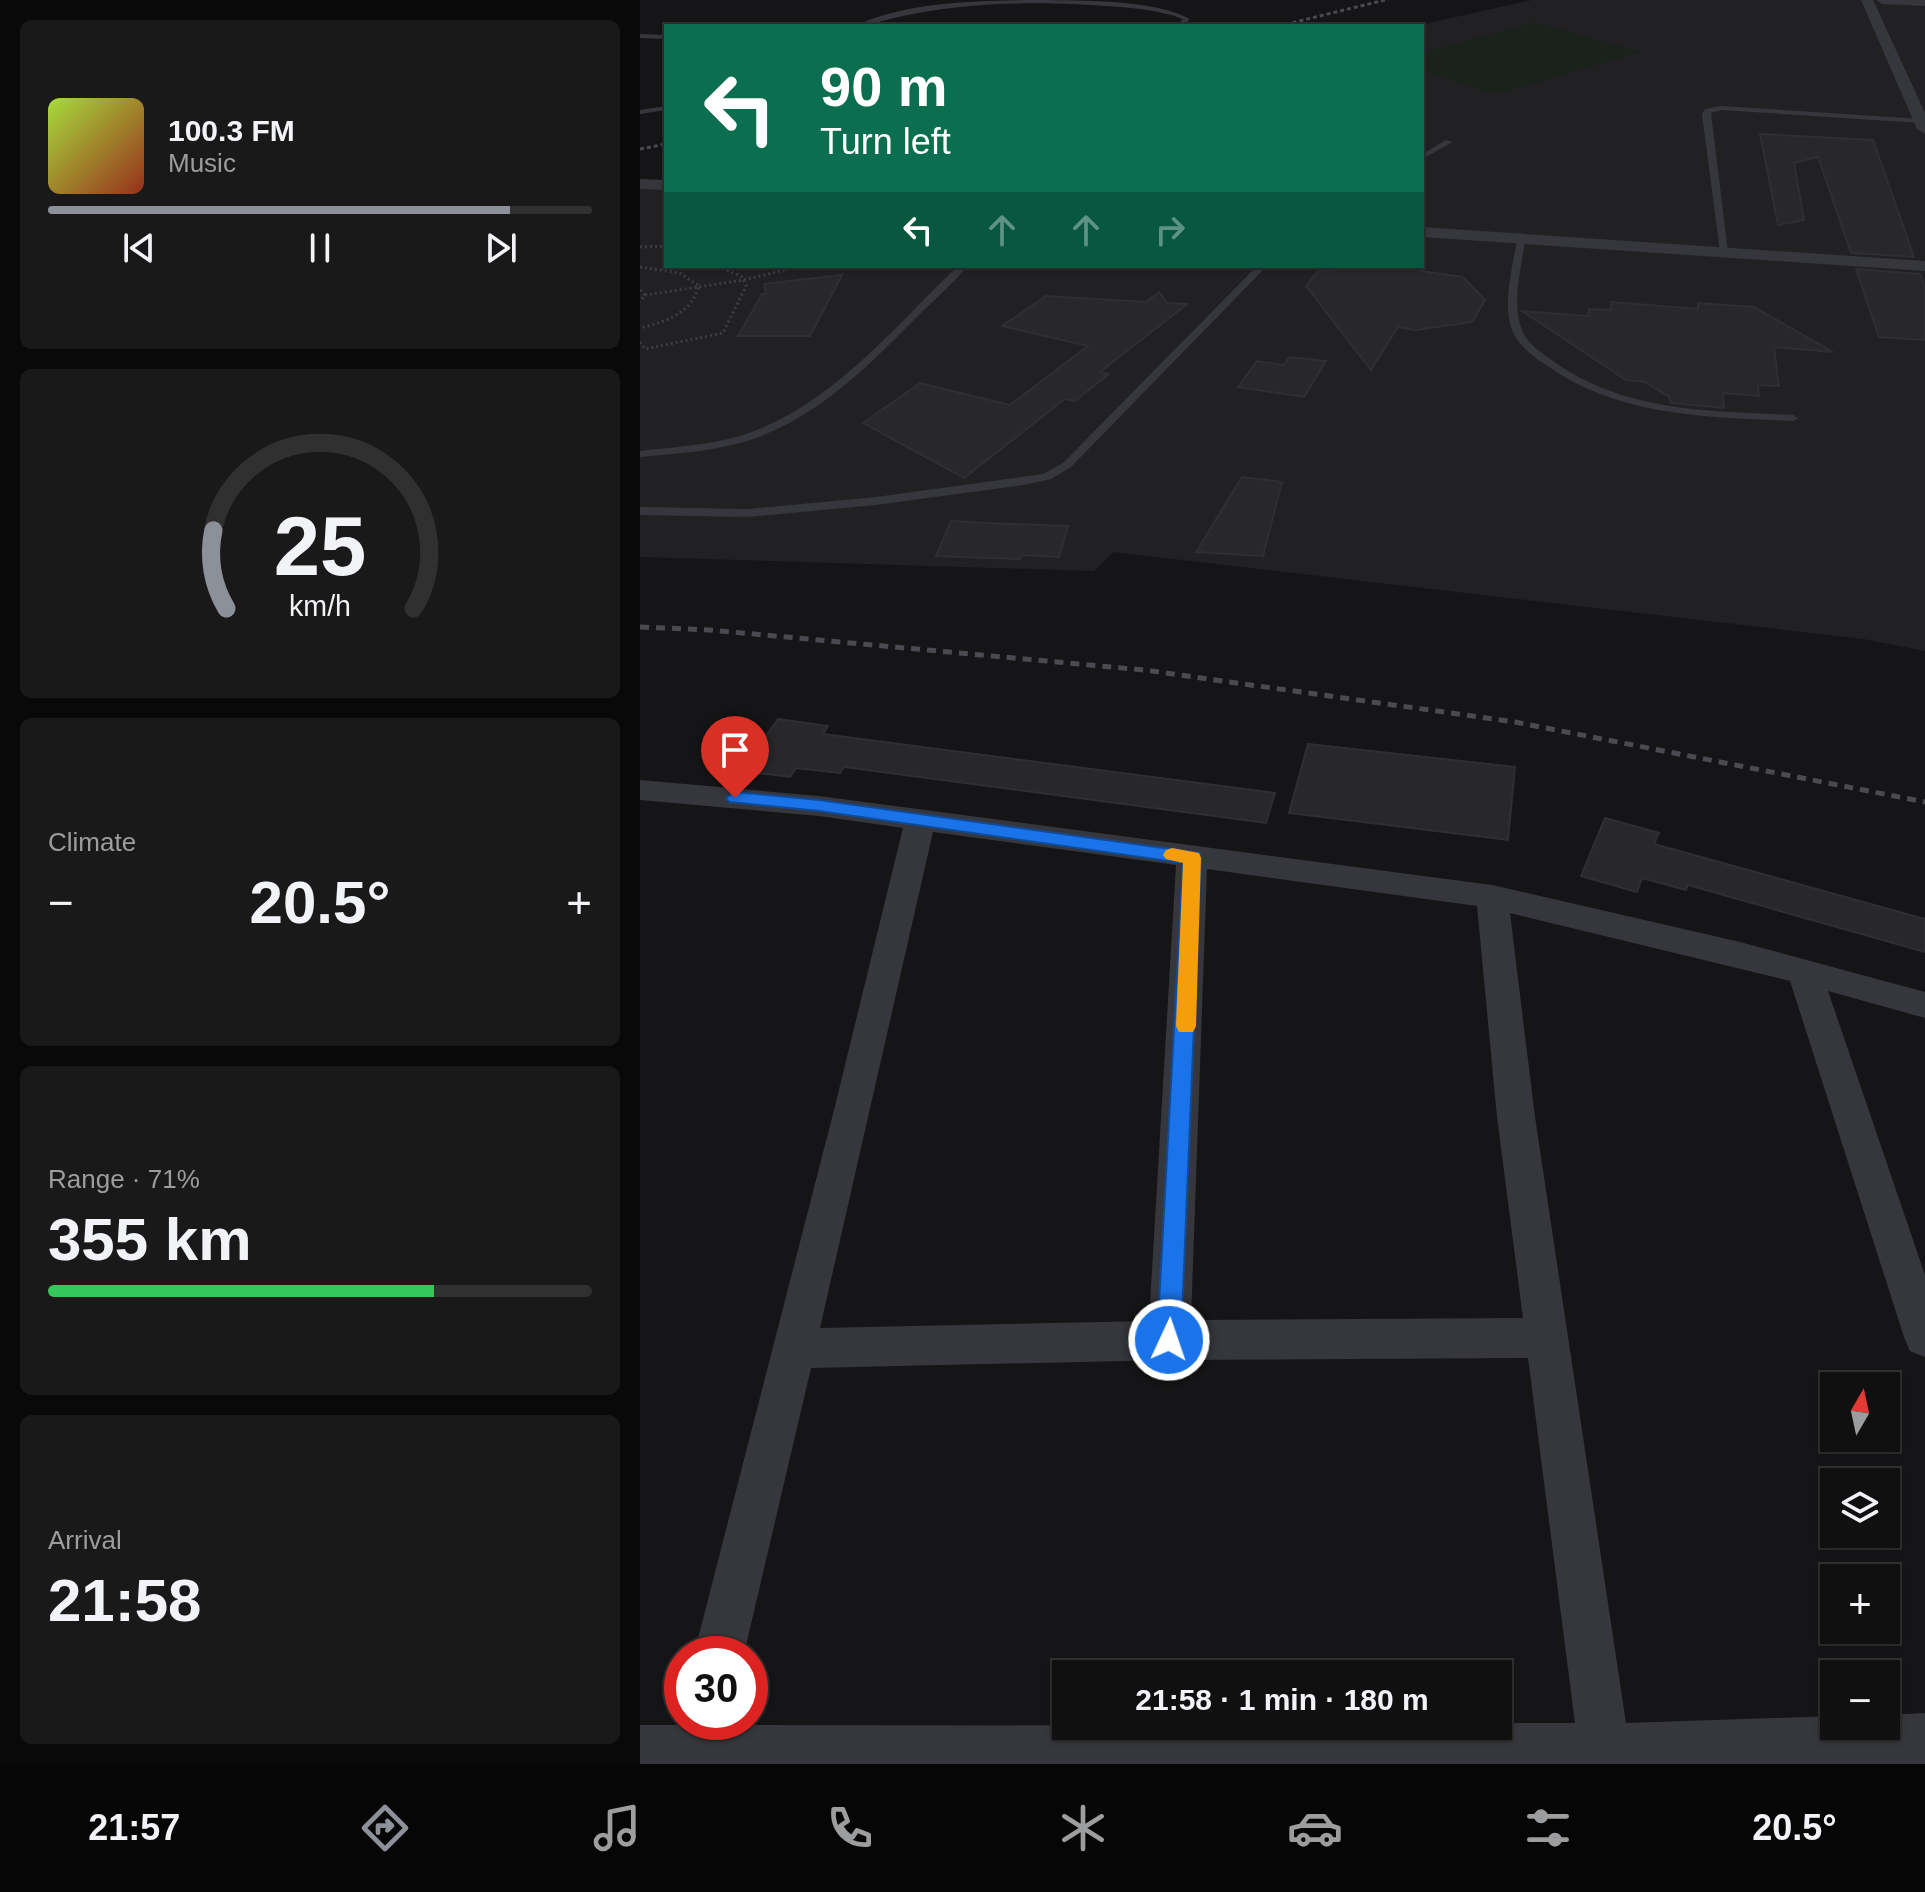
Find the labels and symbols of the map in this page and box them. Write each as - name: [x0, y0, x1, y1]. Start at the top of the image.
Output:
- pin: [701, 716, 769, 798]
- position arrow: [1127, 1298, 1211, 1382]
- north arrow: [1820, 1372, 1900, 1452]
- speed limit sign: 30: [664, 1636, 768, 1740]

